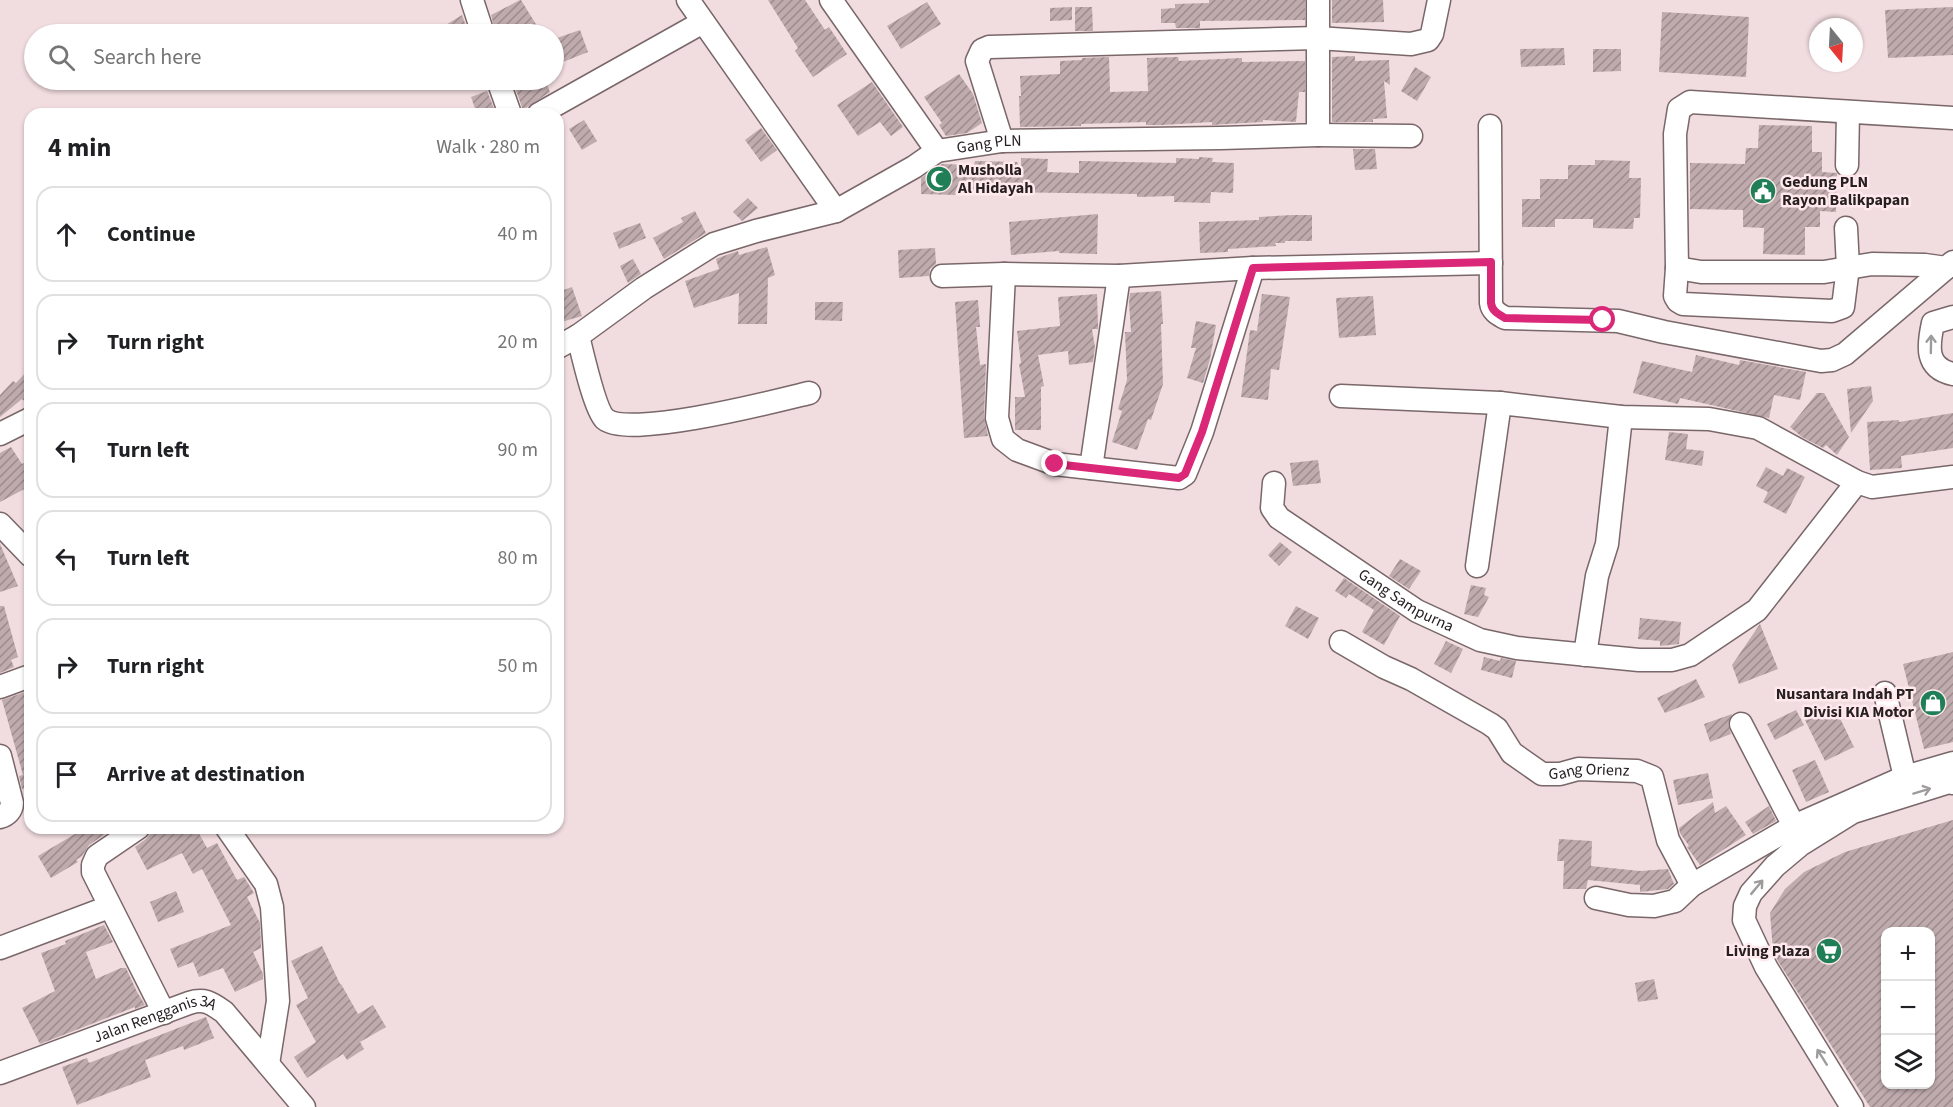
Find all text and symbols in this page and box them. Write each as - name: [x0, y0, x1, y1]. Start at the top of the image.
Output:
- north arrow: [1809, 18, 1863, 72]
- search box: [24, 24, 564, 90]
- icon: search: [45, 41, 78, 74]
- text: Search here: [93, 41, 201, 73]
- text: 4 min: [48, 129, 111, 166]
- street label: Gang PLN: [955, 130, 1022, 159]
- text: Walk · 280 m: [436, 133, 540, 161]
- place label: Musholla Al Hidayah: [957, 159, 1033, 199]
- mosque icon: Musholla Al Hidayah: [924, 164, 954, 194]
- place label: Gedung PLN Rayon Balikpapan: [1782, 171, 1909, 211]
- public building icon: Gedung PLN Rayon Balikpapan: [1748, 176, 1778, 206]
- icon: ahead: [50, 218, 83, 251]
- text: Continue: [107, 218, 196, 250]
- text: 40 m: [498, 220, 538, 248]
- route start: [1589, 306, 1615, 332]
- icon: right: [50, 326, 83, 359]
- text: Turn right: [107, 326, 204, 358]
- text: 20 m: [498, 328, 538, 356]
- one-way arrow: [1925, 335, 1936, 355]
- icon: left: [50, 434, 83, 467]
- text: Turn left: [107, 434, 189, 466]
- text: 90 m: [498, 436, 538, 464]
- route end: [1041, 450, 1067, 476]
- icon: left: [50, 542, 83, 575]
- text: Turn left: [107, 542, 189, 574]
- text: 80 m: [498, 544, 538, 572]
- street label: Gang Sampurna: [1354, 564, 1457, 637]
- icon: right: [50, 650, 83, 683]
- text: Turn right: [107, 650, 204, 682]
- text: 50 m: [498, 652, 538, 680]
- place label: Nusantara Indah PT Divisi KIA Motor: [1776, 683, 1915, 723]
- shop icon: Nusantara Indah PT Divisi KIA Motor: [1918, 688, 1948, 718]
- icon: arrive: [50, 758, 83, 791]
- text: Arrive at destination: [107, 758, 305, 790]
- street label: Gang Orienz: [1548, 758, 1630, 785]
- one-way arrow: [1912, 785, 1931, 796]
- one-way arrow: [1750, 880, 1764, 895]
- map controls: [1881, 927, 1935, 1089]
- button: +: [1881, 927, 1935, 981]
- supermarket icon: Living Plaza: [1814, 936, 1844, 966]
- place label: Living Plaza: [1725, 940, 1810, 962]
- button: −: [1881, 981, 1935, 1035]
- street label: Jalan Rengganis 3A: [91, 990, 221, 1048]
- button: layers: [1881, 1035, 1935, 1089]
- one-way arrow: [1815, 1049, 1827, 1066]

